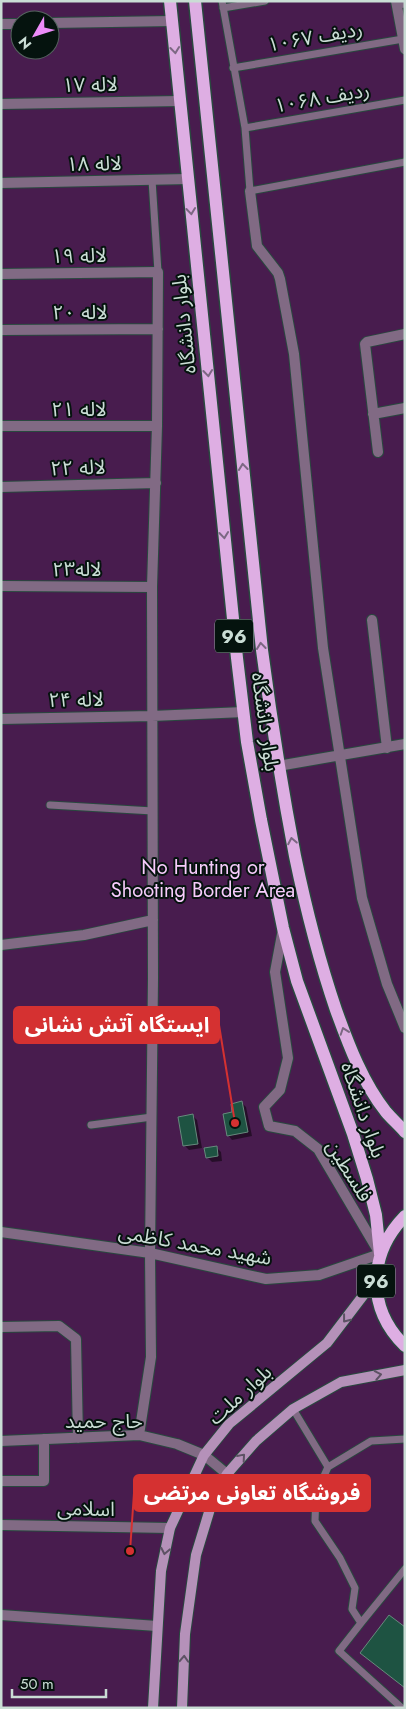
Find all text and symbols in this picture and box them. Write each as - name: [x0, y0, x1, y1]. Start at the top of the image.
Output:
- north arrow: [10, 10, 60, 60]
- street label: ردیف ۱۰۶۷: [265, 14, 365, 60]
- text: N: [14, 33, 36, 54]
- one-way arrow: [169, 46, 180, 54]
- street label: لاله ۱۷: [62, 70, 118, 100]
- street label: ردیف ۱۰۶۸: [272, 75, 372, 121]
- street label: لاله ۱۸: [66, 149, 122, 179]
- one-way arrow: [185, 208, 196, 216]
- street label: لاله ۱۹: [51, 241, 107, 271]
- street label: بلوار دانشگاه: [164, 273, 204, 375]
- street label: لاله ۲۰: [52, 298, 108, 327]
- one-way arrow: [202, 369, 213, 377]
- street label: لاله ۲۱: [51, 395, 107, 424]
- street label: لاله ۲۲: [50, 453, 106, 483]
- one-way arrow: [238, 462, 249, 470]
- one-way arrow: [218, 531, 229, 539]
- street label: لاله۲۳: [52, 555, 102, 584]
- road number: 96: [215, 620, 253, 652]
- one-way arrow: [256, 641, 267, 649]
- street label: بلوار دانشگاه: [244, 671, 286, 773]
- street label: لاله ۲۴: [48, 685, 104, 715]
- one-way arrow: [287, 836, 298, 845]
- park label: No Hunting or Shooting Border Area: [111, 853, 295, 905]
- callout: ایستگاه آتش نشانی: [14, 1007, 219, 1043]
- text: ایستگاه آتش نشانی: [25, 1010, 209, 1040]
- one-way arrow: [339, 1027, 349, 1036]
- street label: بلوار دانشگاه: [333, 1058, 393, 1162]
- street label: فلسطین: [319, 1134, 379, 1208]
- street label: شهید محمد کاظمی: [116, 1217, 274, 1273]
- road number: 96: [357, 1264, 395, 1298]
- one-way arrow: [342, 1313, 351, 1322]
- street label: بلوار ملت: [202, 1358, 278, 1432]
- one-way arrow: [374, 1370, 383, 1380]
- street label: حاج حمید: [65, 1407, 143, 1436]
- one-way arrow: [236, 1453, 245, 1462]
- callout: فروشگاه تعاونی مرتضی: [134, 1475, 370, 1511]
- text: فروشگاه تعاونی مرتضی: [144, 1478, 360, 1508]
- street label: اسلامی: [57, 1494, 115, 1524]
- one-way arrow: [160, 1547, 171, 1556]
- one-way arrow: [179, 1655, 189, 1662]
- scale bar: [12, 1666, 106, 1698]
- text: 50 m: [20, 1673, 54, 1695]

